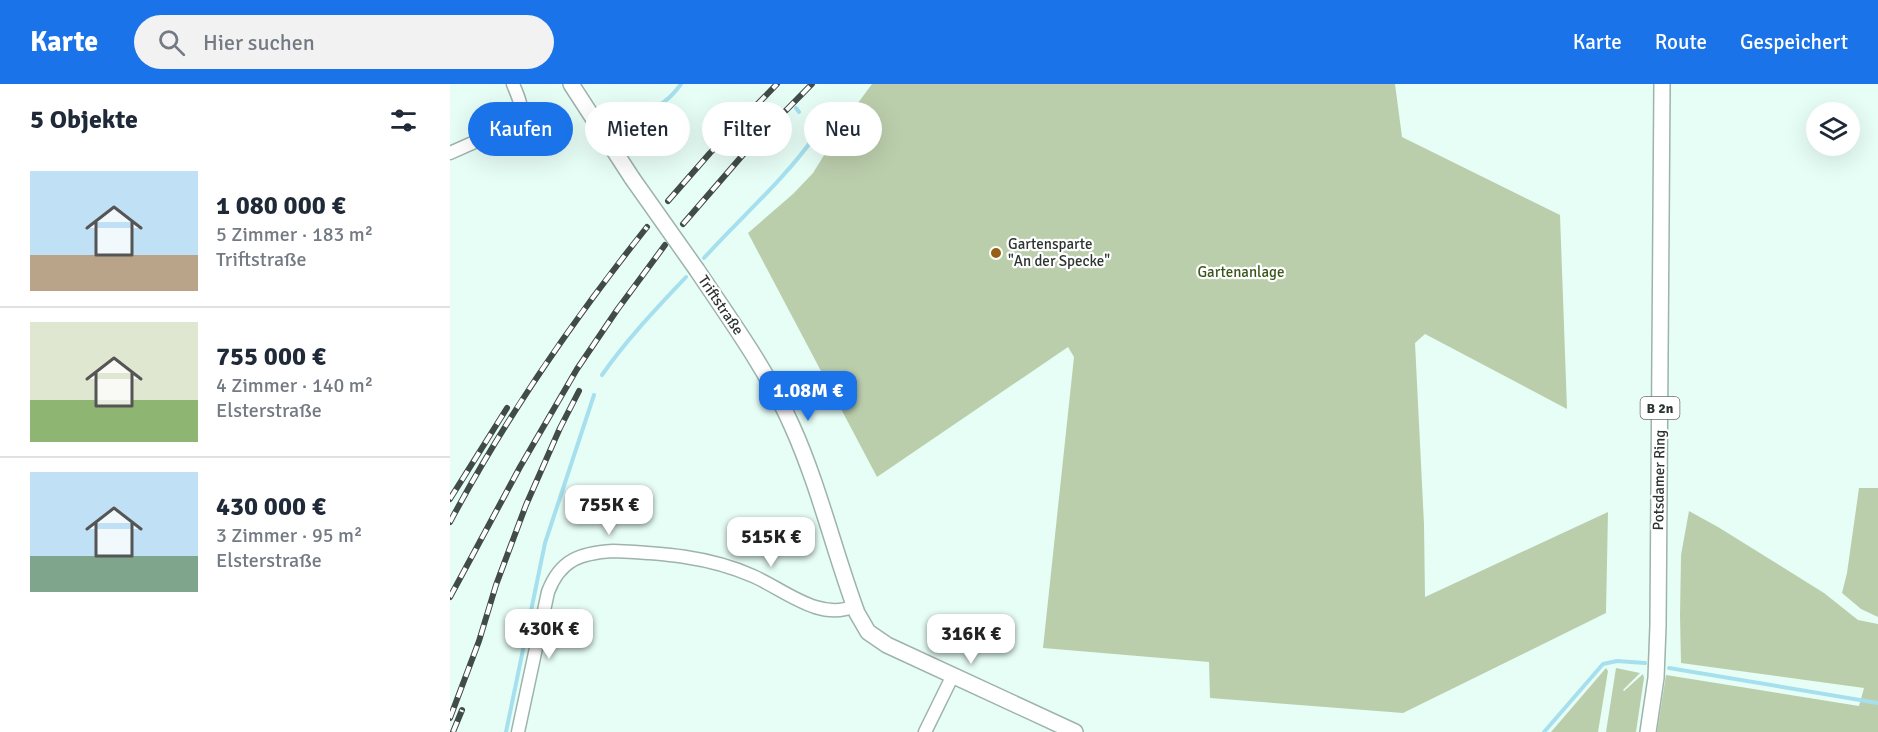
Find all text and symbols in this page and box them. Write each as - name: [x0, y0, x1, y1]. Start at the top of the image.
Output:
- search box: [134, 15, 554, 69]
- text: Karte: [30, 25, 98, 59]
- icon: search: [155, 26, 188, 59]
- text: Hier suchen: [203, 29, 315, 56]
- text: Karte: [1573, 29, 1622, 55]
- text: Route: [1655, 29, 1707, 55]
- text: Gespeichert: [1740, 29, 1848, 55]
- chip: Kaufen: [468, 102, 573, 156]
- chip: Mieten: [585, 102, 690, 156]
- chip: Filter: [702, 102, 792, 156]
- chip: Neu: [804, 102, 882, 156]
- map controls: [1806, 102, 1860, 156]
- button: layers: [1806, 102, 1860, 156]
- text: 5 Objekte: [30, 104, 138, 136]
- icon: filters: [387, 104, 420, 137]
- text: 1 080 000 €: [216, 190, 345, 222]
- icon: home: [78, 195, 150, 267]
- text: 5 Zimmer · 183 m²: [216, 222, 373, 247]
- place label: Gartensparte "An der Specke": [1008, 235, 1110, 270]
- marker: Gartensparte "An der Specke": [989, 246, 1003, 260]
- text: Triftstraße: [216, 247, 307, 272]
- park label: Gartenanlage: [1197, 263, 1285, 281]
- street label: Triftstraße: [695, 272, 747, 338]
- text: 755 000 €: [216, 341, 326, 373]
- icon: home: [78, 346, 150, 418]
- pin: 1.08M €: [753, 371, 863, 422]
- text: 4 Zimmer · 140 m²: [216, 373, 373, 398]
- text: 1.08M €: [773, 378, 843, 403]
- road number: B 2n: [1640, 397, 1680, 419]
- text: Elsterstraße: [216, 398, 322, 423]
- street label: Potsdamer Ring: [1649, 429, 1669, 530]
- pin: 755K €: [560, 485, 658, 536]
- text: 430 000 €: [216, 491, 326, 523]
- text: 755K €: [579, 492, 639, 517]
- icon: home: [78, 496, 150, 568]
- pin: 515K €: [722, 517, 820, 568]
- text: 3 Zimmer · 95 m²: [216, 523, 362, 548]
- text: 515K €: [741, 524, 801, 549]
- text: Elsterstraße: [216, 548, 322, 573]
- pin: 430K €: [500, 609, 598, 660]
- pin: 316K €: [922, 614, 1020, 665]
- text: 430K €: [519, 616, 579, 641]
- text: 316K €: [941, 621, 1001, 646]

